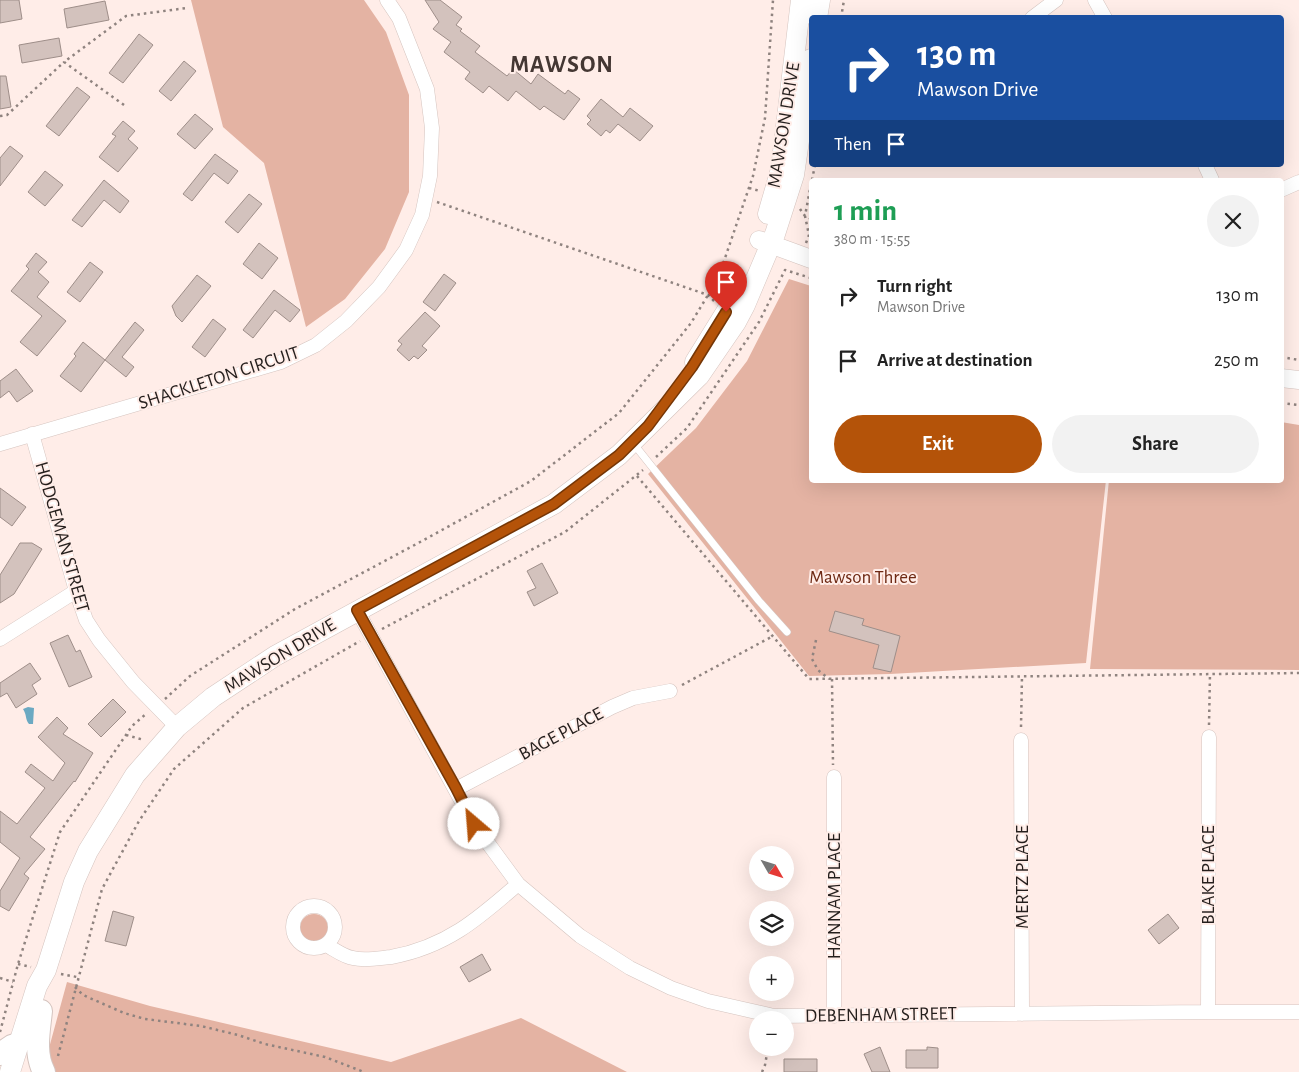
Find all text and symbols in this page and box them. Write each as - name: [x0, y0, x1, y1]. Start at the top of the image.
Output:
- icon: right: [834, 35, 899, 100]
- text: 130 m: [917, 37, 996, 72]
- district label: MAWSON: [510, 53, 614, 77]
- street label: MAWSON DRIVE: [765, 61, 803, 189]
- text: Mawson Drive: [917, 78, 1038, 100]
- icon: arrive: [882, 130, 910, 158]
- text: Then: [834, 135, 872, 154]
- button: close: [1207, 195, 1259, 247]
- text: 1 min: [834, 196, 897, 226]
- text: 380 m · 15:55: [834, 231, 910, 247]
- pin: [705, 261, 747, 312]
- icon: arrive: [712, 268, 740, 296]
- text: Turn right: [877, 277, 952, 296]
- icon: right: [834, 282, 862, 310]
- text: 130 m: [1216, 286, 1259, 305]
- text: Mawson Drive: [877, 299, 965, 315]
- street label: SHACKLETON CIRCUIT: [136, 343, 302, 413]
- icon: arrive: [834, 347, 862, 375]
- text: Arrive at destination: [877, 351, 1033, 370]
- text: 250 m: [1214, 351, 1259, 370]
- button: Exit: [834, 415, 1042, 473]
- button: Share: [1052, 415, 1259, 473]
- street label: HODGEMAN STREET: [31, 459, 93, 615]
- park label: Mawson Three: [809, 568, 917, 587]
- street label: MAWSON DRIVE: [221, 615, 339, 697]
- street label: BAGE PLACE: [516, 704, 606, 764]
- position arrow: [447, 797, 499, 849]
- street label: MERTZ PLACE: [1013, 825, 1032, 929]
- street label: BLAKE PLACE: [1199, 825, 1218, 925]
- street label: HANNAM PLACE: [825, 833, 844, 959]
- north arrow: [749, 846, 794, 891]
- map controls: [749, 846, 794, 1056]
- button: layers: [749, 901, 794, 946]
- button: +: [749, 956, 794, 1001]
- street label: DEBENHAM STREET: [805, 1004, 957, 1026]
- button: −: [749, 1011, 794, 1056]

